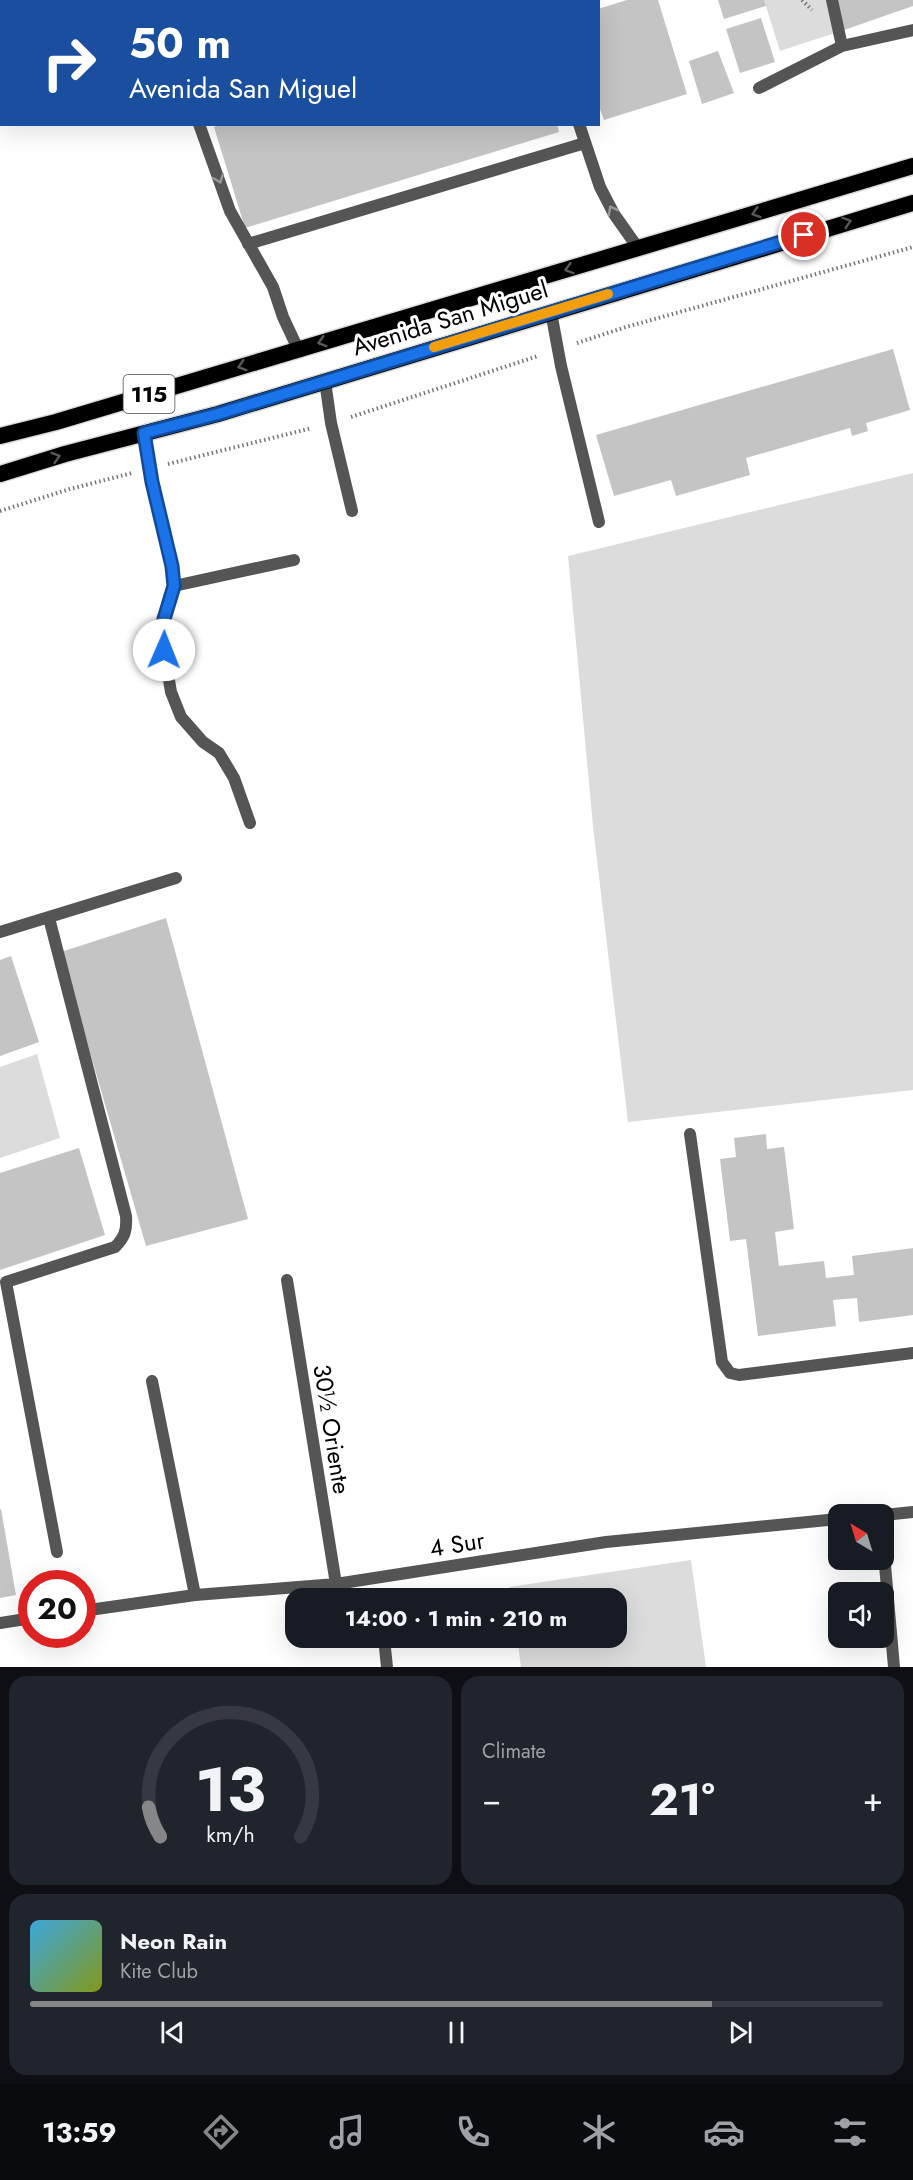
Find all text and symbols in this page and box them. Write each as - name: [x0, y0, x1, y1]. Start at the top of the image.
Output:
- text: 50 m: [129, 13, 231, 74]
- icon: right: [30, 24, 108, 102]
- text: Avenida San Miguel: [129, 69, 357, 108]
- one-way arrow: [211, 174, 224, 184]
- one-way arrow: [608, 206, 619, 216]
- one-way arrow: [751, 206, 762, 218]
- pin: [778, 209, 829, 260]
- one-way arrow: [841, 217, 852, 229]
- icon: arrive: [787, 218, 820, 251]
- one-way arrow: [564, 262, 575, 274]
- street label: Avenida San Miguel: [348, 272, 552, 364]
- one-way arrow: [317, 335, 328, 347]
- one-way arrow: [237, 359, 248, 371]
- road number: 115: [124, 375, 174, 413]
- one-way arrow: [50, 452, 61, 464]
- position arrow: [132, 618, 196, 682]
- street label: 30½ Oriente: [304, 1362, 360, 1496]
- north arrow: [828, 1504, 894, 1570]
- map controls: [828, 1504, 894, 1648]
- street label: 4 Sur: [427, 1522, 488, 1566]
- speed limit sign: 20: [18, 1570, 96, 1648]
- button: sound: [828, 1582, 894, 1648]
- text: 14:00 · 1 min · 210 m: [345, 1602, 567, 1634]
- text: Climate: [482, 1737, 546, 1766]
- text: 13: [195, 1744, 266, 1834]
- text: 21°: [649, 1767, 715, 1832]
- text: −: [482, 1776, 501, 1823]
- text: +: [863, 1776, 883, 1823]
- text: km/h: [206, 1820, 255, 1851]
- text: Neon Rain: [120, 1925, 227, 1957]
- text: Kite Club: [120, 1957, 198, 1986]
- icon: previous: [156, 2016, 189, 2049]
- icon: pause: [440, 2016, 473, 2049]
- icon: next: [724, 2016, 757, 2049]
- icon: directions: [200, 2111, 242, 2153]
- icon: music: [326, 2111, 368, 2153]
- icon: phone: [452, 2111, 494, 2153]
- icon: climate: [578, 2111, 620, 2153]
- icon: car: [703, 2111, 745, 2153]
- icon: filters: [829, 2111, 871, 2153]
- text: 13:59: [42, 2113, 117, 2152]

